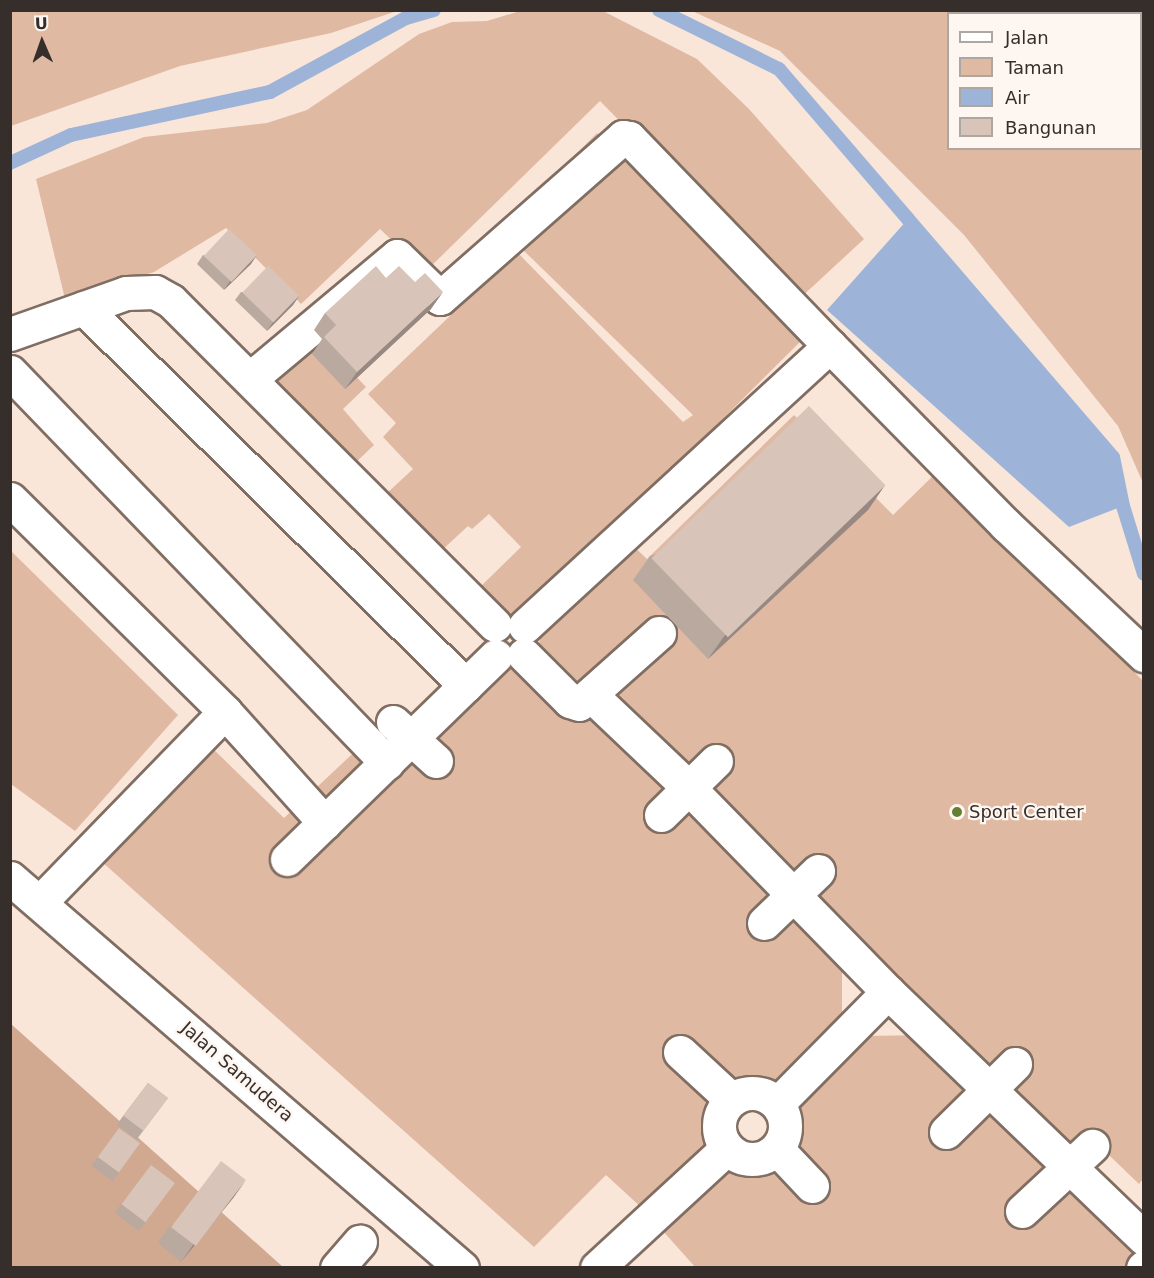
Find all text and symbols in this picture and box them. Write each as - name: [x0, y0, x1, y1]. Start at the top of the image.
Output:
- north arrow: [12, 12, 72, 72]
- legend: [947, 12, 1142, 150]
- text: U: [35, 14, 48, 33]
- text: Jalan: [1005, 27, 1049, 48]
- text: Taman: [1005, 57, 1064, 78]
- text: Air: [1005, 87, 1030, 108]
- text: Bangunan: [1005, 117, 1096, 138]
- place label: Sport Center: [969, 801, 1084, 823]
- marker: Sport Center: [950, 805, 964, 819]
- street label: Jalan Samudera: [176, 1017, 298, 1127]

